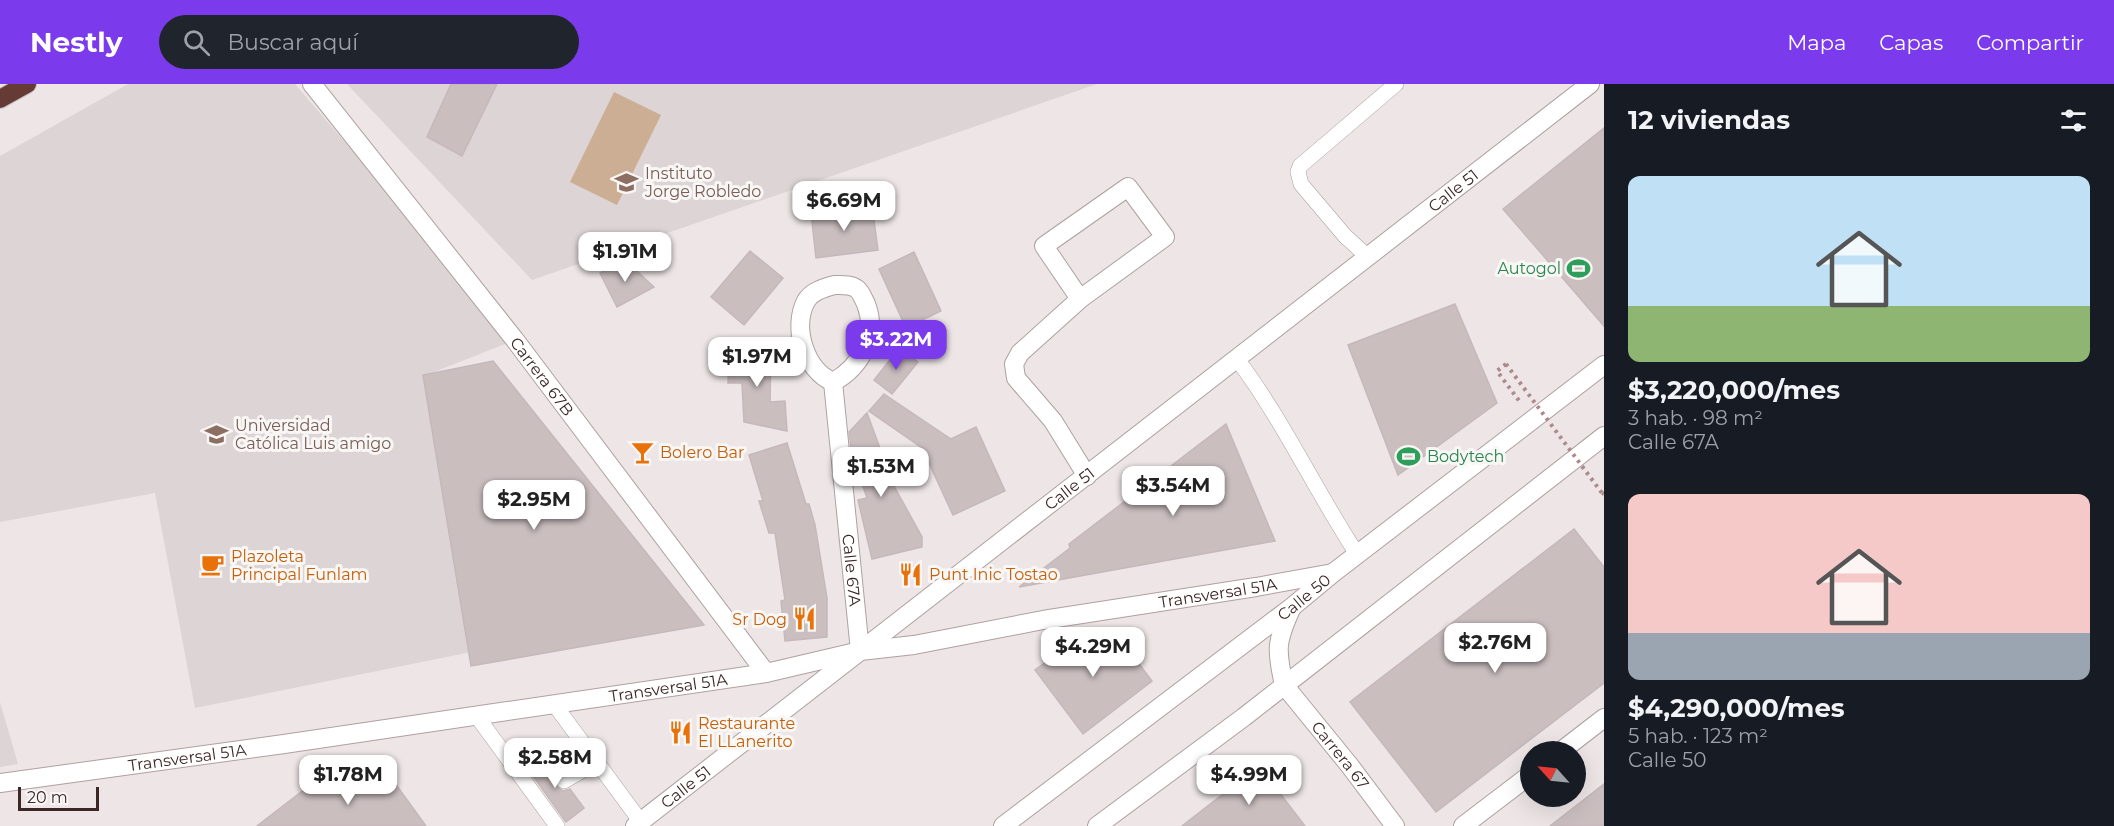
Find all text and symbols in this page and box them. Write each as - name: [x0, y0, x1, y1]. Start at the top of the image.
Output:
- search box: [159, 15, 579, 69]
- text: Nestly: [30, 25, 123, 59]
- icon: search: [180, 26, 213, 59]
- text: Buscar aquí: [228, 29, 358, 56]
- text: Mapa: [1787, 30, 1846, 55]
- text: Capas: [1879, 30, 1943, 55]
- text: Compartir: [1976, 30, 2084, 55]
- text: 12 viviendas: [1628, 104, 1790, 136]
- icon: filters: [2057, 104, 2090, 137]
- place label: Instituto Jorge Robledo: [644, 164, 761, 201]
- street label: Calle 51: [1424, 165, 1482, 216]
- school or university icon: Instituto Jorge Robledo: [614, 169, 640, 195]
- pin: $6.69M: [795, 181, 893, 232]
- text: $6.69M: [806, 188, 882, 212]
- icon: home: [1805, 215, 1913, 323]
- pin: $1.91M: [576, 232, 674, 283]
- text: $1.91M: [592, 239, 658, 263]
- sports icon: Autogol: [1566, 255, 1592, 281]
- place label: Autogol: [1497, 259, 1561, 278]
- pin: $3.22M: [847, 320, 945, 371]
- text: $3.22M: [860, 327, 932, 351]
- street label: Carrera 67B: [507, 333, 578, 419]
- pin: $1.97M: [708, 337, 806, 388]
- text: $1.97M: [722, 344, 792, 368]
- text: $3,220,000/mes: [1628, 374, 1840, 406]
- text: 3 hab. · 98 m²: [1628, 406, 1763, 430]
- place label: Universidad Católica Luis amigo: [235, 416, 391, 453]
- school or university icon: Universidad Católica Luis amigo: [204, 421, 230, 447]
- text: Calle 67A: [1628, 430, 1719, 454]
- bar icon: Bolero Bar: [629, 439, 655, 465]
- place label: Bolero Bar: [660, 443, 744, 462]
- sports icon: Bodytech: [1396, 443, 1422, 469]
- pin: $1.53M: [832, 447, 930, 498]
- place label: Bodytech: [1427, 447, 1504, 466]
- text: $1.53M: [847, 454, 915, 478]
- street label: Calle 51: [1041, 463, 1098, 514]
- pin: $3.54M: [1124, 466, 1222, 517]
- text: $3.54M: [1136, 473, 1210, 497]
- pin: $2.95M: [485, 480, 583, 531]
- text: $2.95M: [497, 487, 571, 511]
- street label: Calle 67A: [839, 533, 865, 608]
- icon: home: [1805, 533, 1913, 641]
- place label: Plazoleta Principal Funlam: [231, 547, 368, 584]
- cafe icon: Plazoleta Principal Funlam: [200, 552, 226, 578]
- restaurant icon: Punt Inic Tostao: [898, 561, 924, 587]
- place label: Punt Inic Tostao: [929, 565, 1058, 584]
- street label: Calle 50: [1273, 570, 1334, 624]
- street label: Transversal 51A: [1157, 574, 1279, 611]
- restaurant icon: Sr Dog: [792, 606, 818, 632]
- place label: Sr Dog: [732, 610, 787, 629]
- pin: $2.76M: [1446, 623, 1544, 674]
- pin: $4.29M: [1044, 627, 1142, 678]
- text: $2.76M: [1458, 630, 1532, 654]
- text: $4.29M: [1055, 634, 1131, 658]
- street label: Transversal 51A: [608, 669, 729, 705]
- text: $4,290,000/mes: [1628, 692, 1845, 724]
- place label: Restaurante El LLanerito: [698, 714, 795, 751]
- street label: Carrera 67: [1308, 717, 1373, 793]
- restaurant icon: Restaurante El LLanerito: [667, 719, 693, 745]
- text: 5 hab. · 123 m²: [1628, 724, 1768, 748]
- pin: $2.58M: [506, 738, 604, 789]
- street label: Transversal 51A: [127, 740, 248, 775]
- north arrow: [1520, 741, 1586, 807]
- map controls: [1520, 741, 1586, 807]
- text: $2.58M: [518, 745, 592, 769]
- text: Calle 50: [1628, 748, 1706, 772]
- pin: $1.78M: [299, 755, 397, 806]
- pin: $4.99M: [1200, 755, 1298, 806]
- street label: Calle 51: [657, 761, 714, 812]
- text: $1.78M: [313, 762, 383, 786]
- text: $4.99M: [1211, 762, 1287, 786]
- scale bar: [18, 784, 99, 812]
- text: 20 m: [27, 788, 68, 807]

